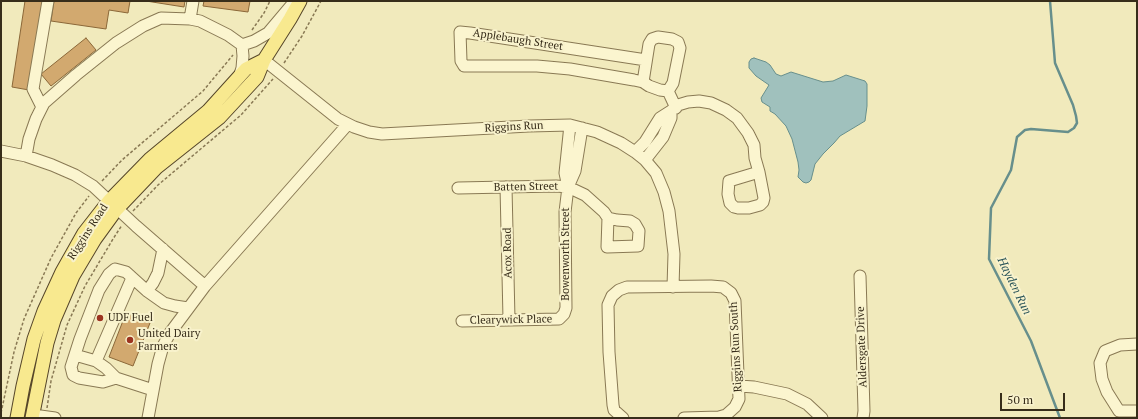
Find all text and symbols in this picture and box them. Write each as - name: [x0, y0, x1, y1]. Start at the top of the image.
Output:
- street label: Applebaugh Street: [472, 26, 564, 54]
- street label: Riggins Run: [484, 119, 544, 135]
- street label: Batten Street: [494, 180, 558, 194]
- street label: Riggins Road: [65, 202, 111, 262]
- street label: Bowenworth Street: [559, 207, 573, 301]
- street label: Acox Road: [501, 227, 515, 279]
- water label: Hayden Run: [994, 255, 1034, 317]
- street label: Riggins Run South: [727, 301, 745, 393]
- street label: Aldersgate Drive: [854, 306, 870, 388]
- place label: UDF Fuel: [108, 311, 153, 325]
- marker: UDF Fuel: [95, 313, 105, 323]
- street label: Clearywick Place: [470, 313, 552, 327]
- place label: United Dairy Farmers: [138, 327, 200, 353]
- marker: United Dairy Farmers: [125, 335, 135, 345]
- scale bar: [1002, 385, 1067, 411]
- text: 50 m: [1007, 392, 1033, 407]

